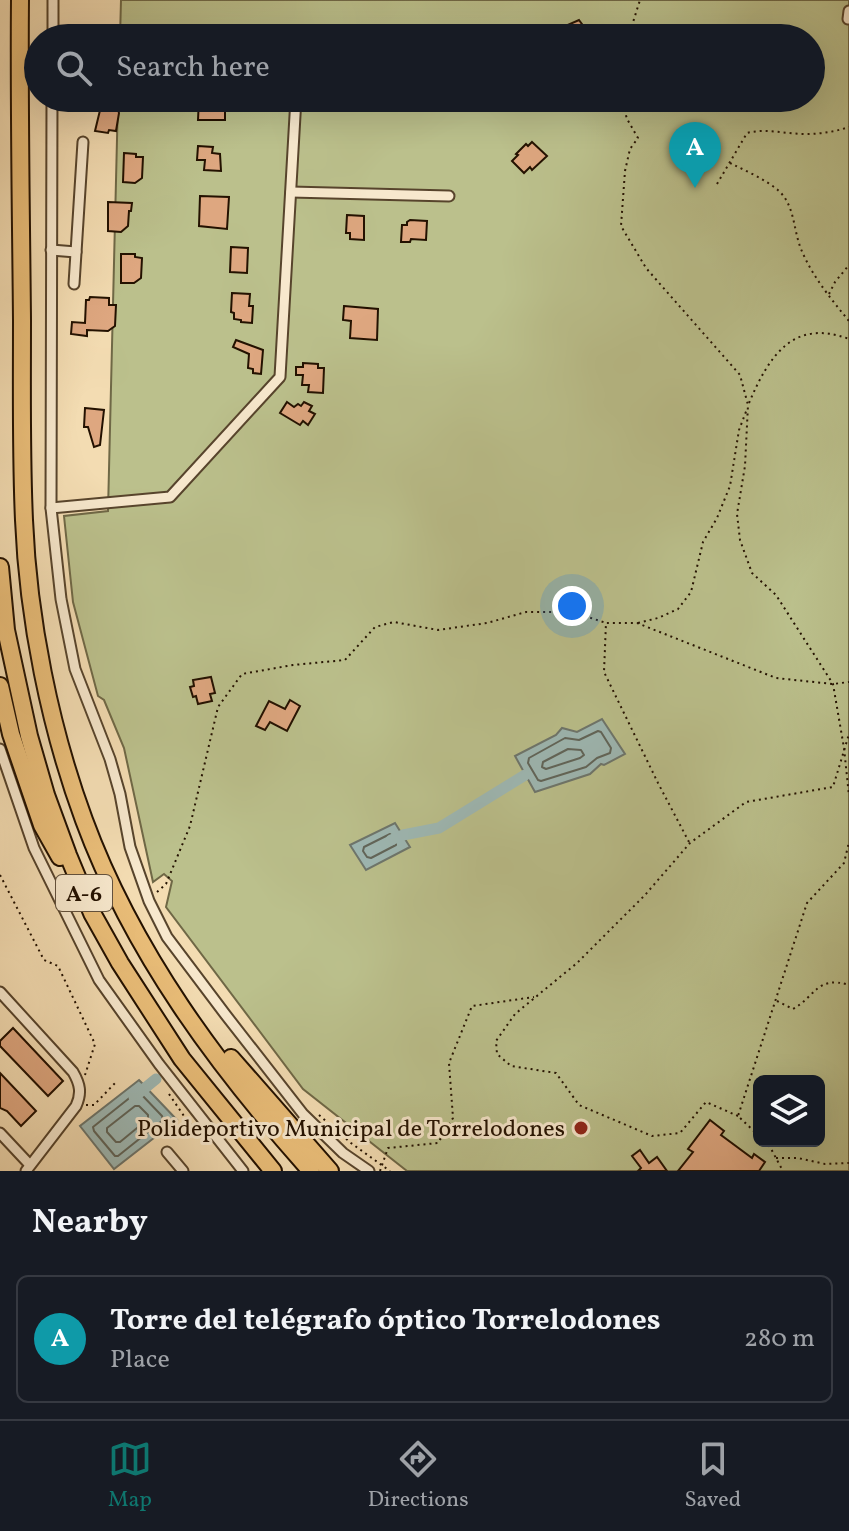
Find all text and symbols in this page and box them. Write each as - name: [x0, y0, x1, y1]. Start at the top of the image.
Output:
- search box: [24, 24, 825, 112]
- icon: search: [52, 46, 96, 90]
- text: Search here: [116, 47, 270, 89]
- pin: A: [669, 122, 721, 188]
- your location: [552, 586, 592, 626]
- road number: A-6: [56, 875, 112, 911]
- map controls: [753, 1075, 825, 1147]
- button: layers: [753, 1075, 825, 1147]
- place label: Polideportivo Municipal de Torrelodones: [137, 1113, 565, 1147]
- marker: Polideportivo Municipal de Torrelodones: [572, 1119, 590, 1137]
- text: Nearby: [32, 1200, 148, 1247]
- text: Torre del telégrafo óptico Torrelodones: [110, 1300, 661, 1342]
- text: A: [51, 1321, 69, 1357]
- text: 280 m: [744, 1321, 815, 1357]
- text: Place: [110, 1342, 170, 1378]
- tab: Map: [108, 1437, 152, 1516]
- tab: Directions: [368, 1437, 469, 1516]
- tab: Saved: [684, 1437, 741, 1516]

